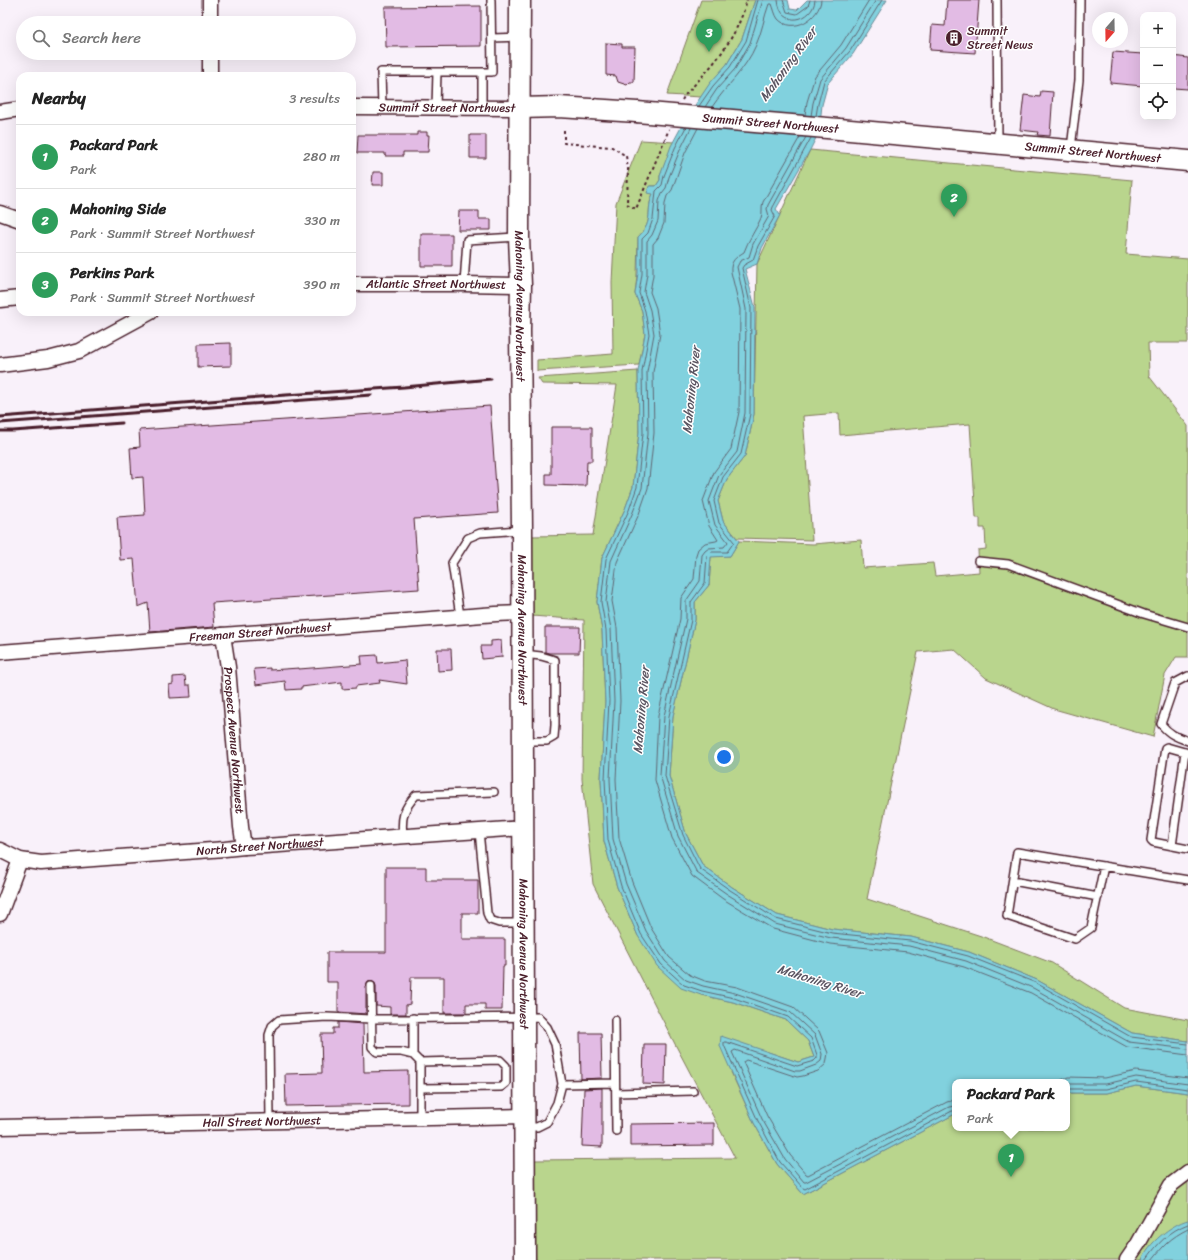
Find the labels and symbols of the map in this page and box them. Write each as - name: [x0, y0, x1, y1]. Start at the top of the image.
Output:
- north arrow: [1092, 12, 1128, 48]
- pin: 3: [696, 19, 722, 52]
- water label: Mahoning River: [753, 20, 825, 106]
- place label: Summit Street News: [967, 20, 1033, 56]
- building icon: Summit Street News: [944, 28, 964, 48]
- street label: Summit Street Northwest: [379, 96, 517, 119]
- street label: Summit Street Northwest: [701, 107, 841, 140]
- street label: Summit Street Northwest: [1024, 135, 1163, 170]
- pin: 2: [941, 184, 967, 217]
- street label: Mahoning Avenue Northwest: [508, 230, 532, 383]
- street label: Atlantic Street Northwest: [365, 273, 506, 296]
- water label: Mahoning River: [675, 343, 707, 435]
- street label: Mahoning Avenue Northwest: [511, 554, 534, 707]
- street label: Freeman Street Northwest: [188, 616, 333, 648]
- water label: Mahoning River: [626, 663, 657, 755]
- street label: Prospect Avenue Northwest: [217, 666, 251, 815]
- your location: [714, 747, 734, 767]
- street label: North Street Northwest: [195, 831, 325, 862]
- street label: Mahoning Avenue Northwest: [512, 878, 535, 1031]
- water label: Mahoning River: [775, 957, 868, 1006]
- street label: Hall Street Northwest: [202, 1109, 321, 1134]
- pin: 1: [998, 1144, 1024, 1177]

